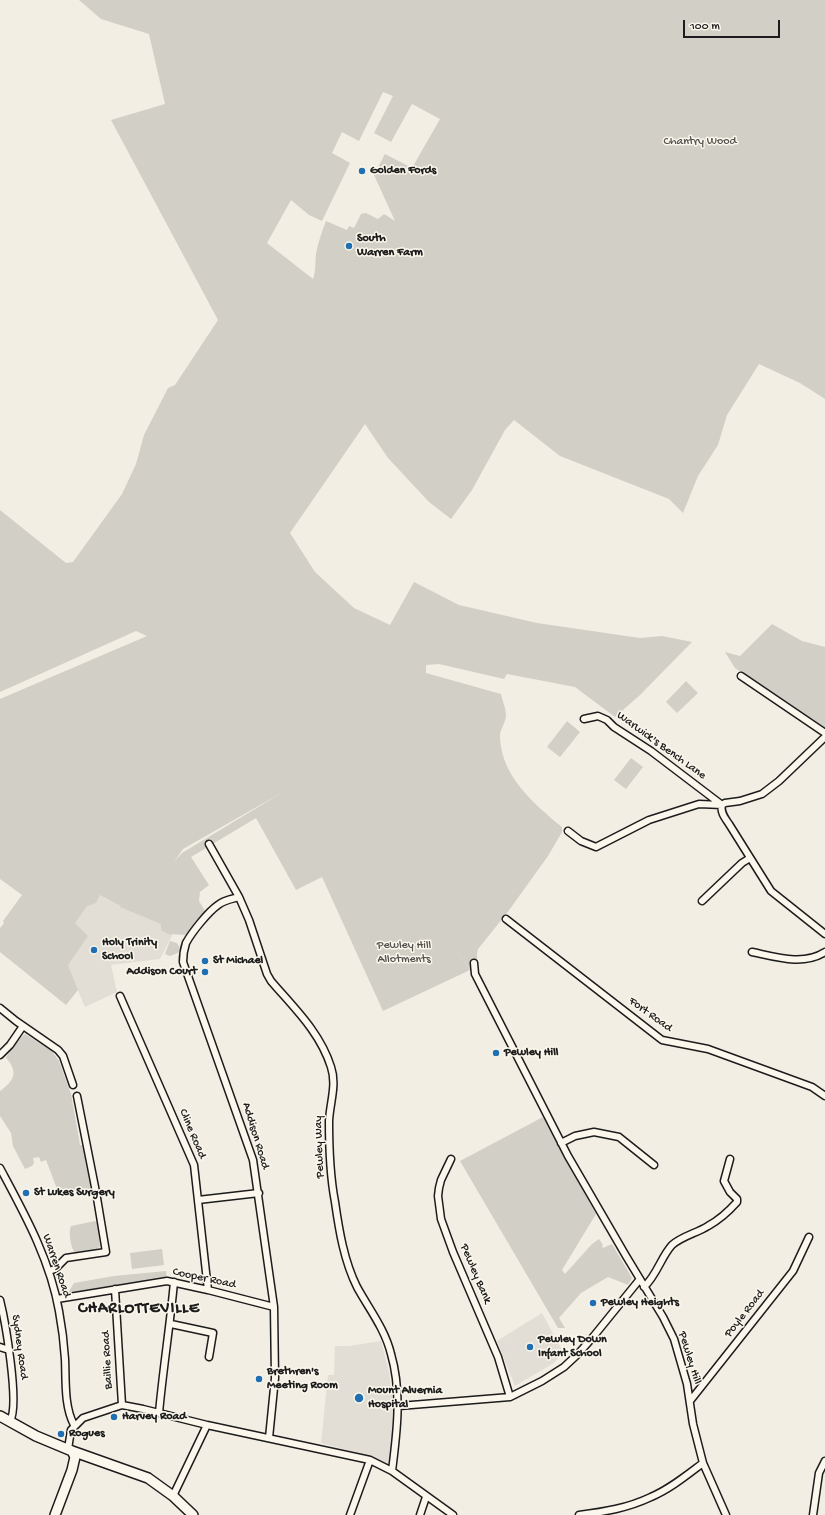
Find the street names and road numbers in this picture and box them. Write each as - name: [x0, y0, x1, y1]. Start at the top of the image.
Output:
- street label: Warwick's Bench Lane: [613, 709, 709, 783]
- street label: Fort Road: [625, 994, 675, 1036]
- street label: Addison Road: [238, 1101, 272, 1171]
- street label: Cline Road: [175, 1107, 209, 1161]
- street label: Pewley Way: [312, 1116, 328, 1178]
- street label: Warren Road: [38, 1232, 74, 1300]
- street label: Pewley Bank: [456, 1242, 494, 1306]
- street label: Cooper Road: [171, 1265, 237, 1293]
- street label: Poyle Road: [722, 1287, 768, 1341]
- street label: Sydney Road: [7, 1314, 31, 1380]
- street label: Baillie Road: [99, 1330, 117, 1390]
- street label: Pewley Hill: [674, 1330, 704, 1386]

